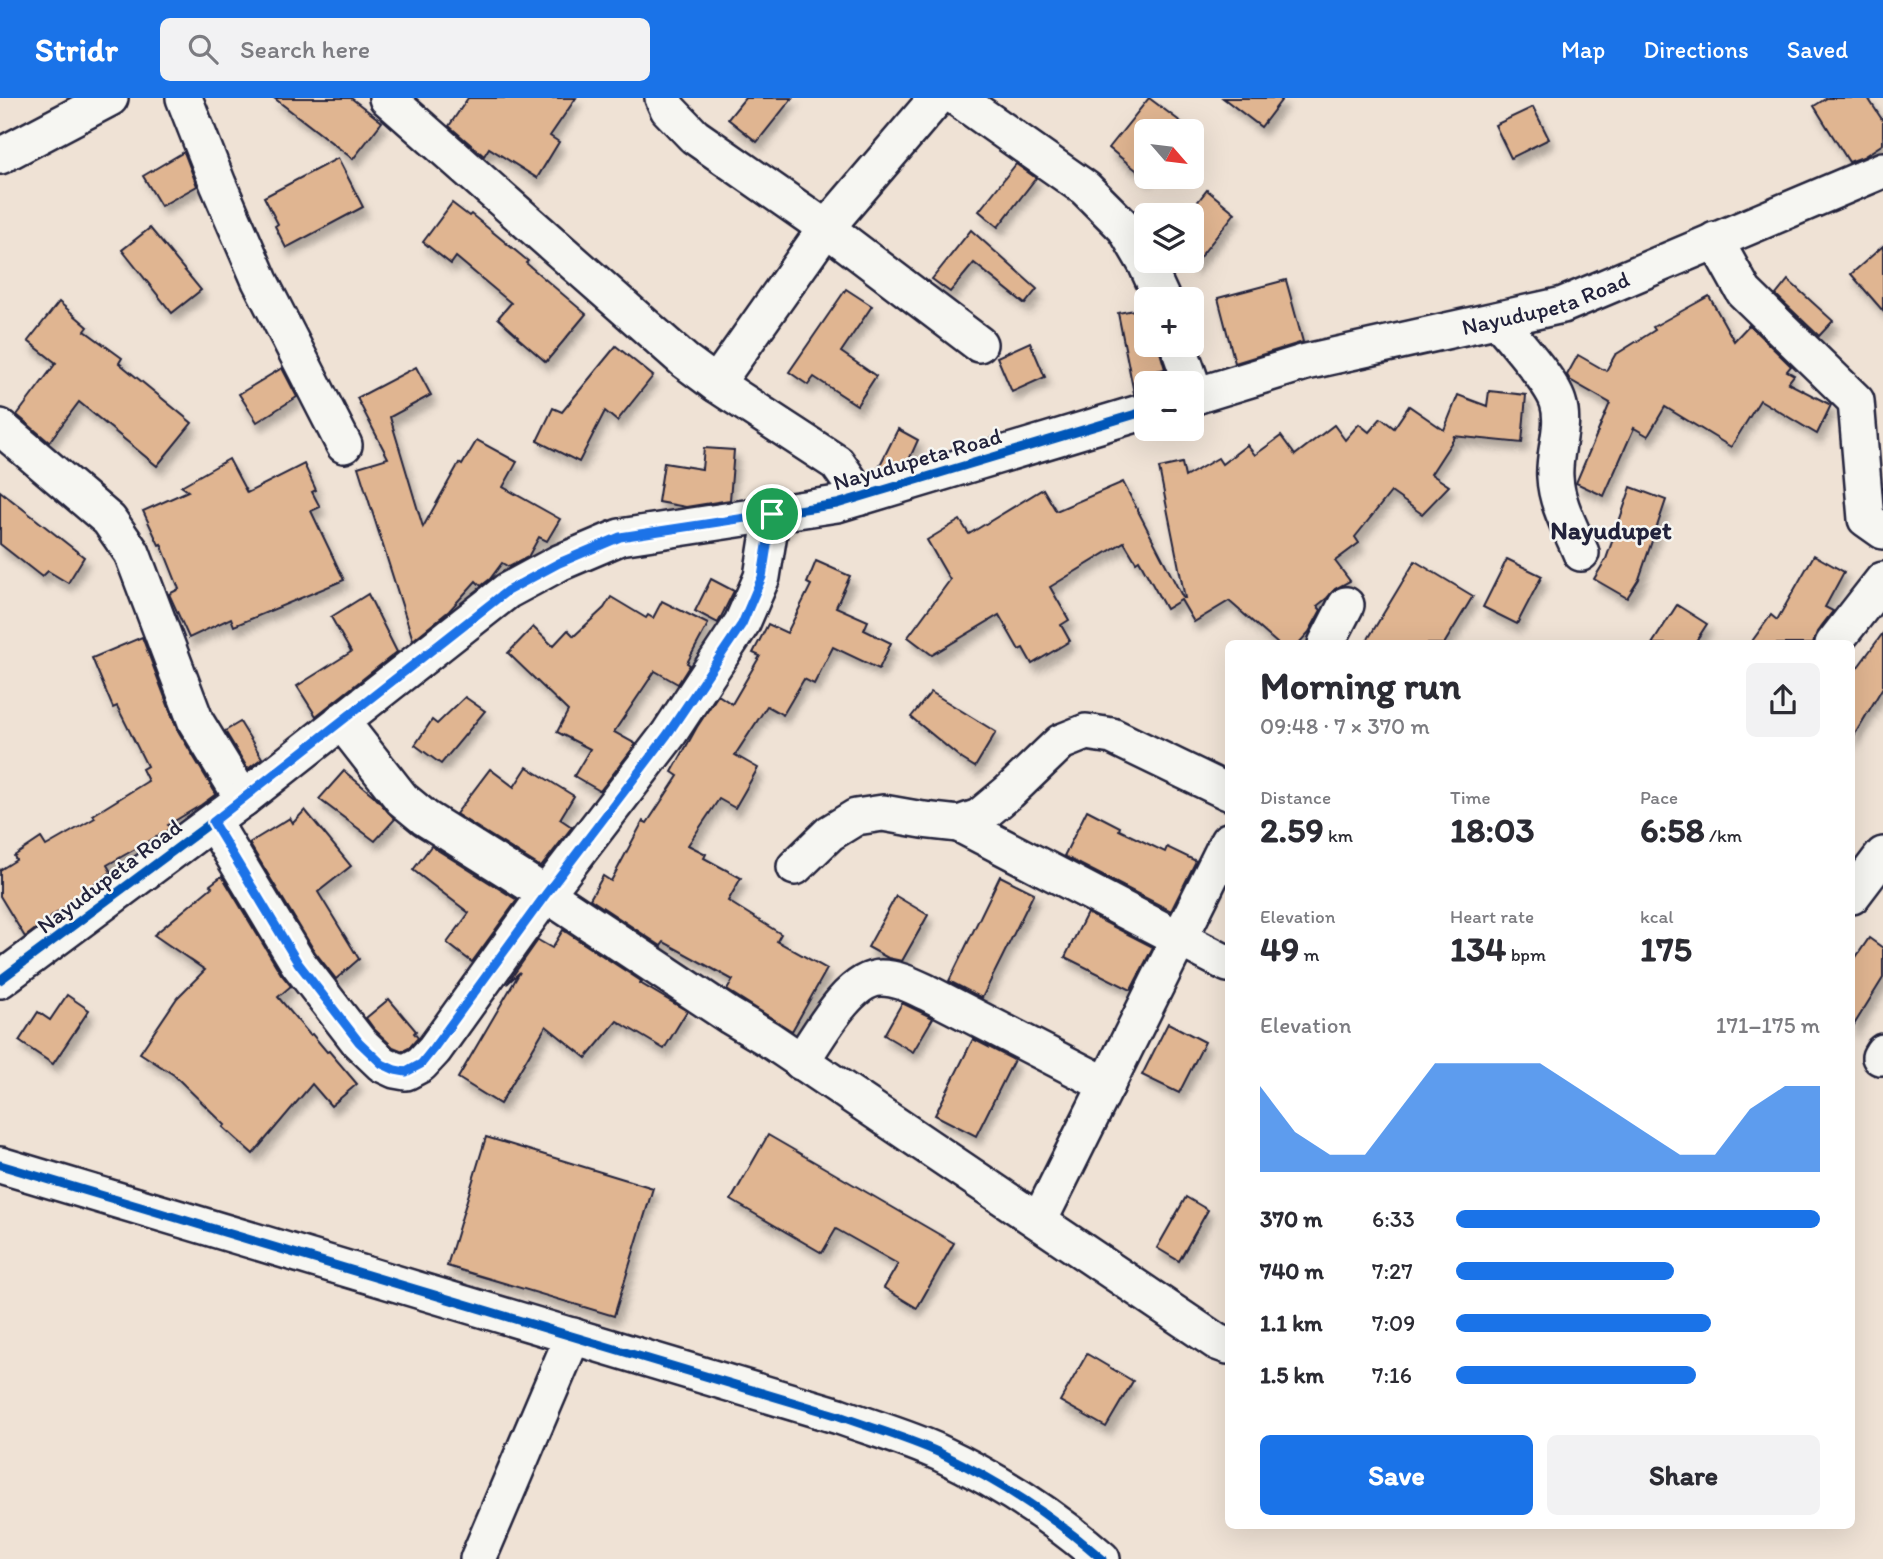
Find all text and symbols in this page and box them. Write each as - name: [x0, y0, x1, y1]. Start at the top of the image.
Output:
- search box: [160, 18, 650, 81]
- text: Stridr: [35, 30, 118, 69]
- icon: search: [184, 30, 222, 68]
- text: Search here: [240, 33, 370, 65]
- text: Map: [1561, 35, 1605, 64]
- text: Directions: [1643, 35, 1749, 64]
- text: Saved: [1787, 35, 1848, 64]
- north arrow: [1134, 119, 1204, 189]
- map controls: [1134, 119, 1204, 441]
- button: layers: [1134, 203, 1204, 273]
- street label: Nayudupeta Road: [1459, 265, 1633, 341]
- button: +: [1134, 287, 1204, 357]
- button: −: [1134, 371, 1204, 441]
- street label: Nayudupeta Road: [830, 422, 1004, 496]
- pin: [742, 484, 802, 544]
- icon: arrive: [753, 495, 791, 533]
- district label: Nayudupet: [1550, 514, 1672, 546]
- text: Morning run: [1260, 663, 1461, 709]
- button: share: [1746, 663, 1820, 737]
- text: 09:48 · 7 × 370 m: [1260, 712, 1430, 740]
- text: Distance: [1260, 786, 1331, 809]
- text: Time: [1450, 786, 1491, 809]
- text: Pace: [1640, 786, 1678, 809]
- text: 2.59: [1260, 809, 1324, 851]
- text: 18:03: [1450, 809, 1535, 851]
- text: 6:58: [1640, 809, 1705, 851]
- street label: Nayudupeta Road: [31, 812, 187, 940]
- text: km: [1324, 824, 1353, 847]
- text: /km: [1705, 824, 1742, 847]
- text: Elevation: [1260, 905, 1336, 928]
- text: Heart rate: [1450, 905, 1534, 928]
- text: kcal: [1640, 905, 1674, 928]
- text: 49: [1260, 928, 1299, 970]
- text: 134: [1450, 928, 1506, 970]
- text: 175: [1640, 928, 1692, 970]
- text: m: [1299, 943, 1320, 966]
- text: bpm: [1506, 943, 1546, 966]
- text: Elevation: [1260, 1011, 1351, 1039]
- text: 171–175 m: [1716, 1011, 1820, 1039]
- text: 370 m: [1260, 1205, 1323, 1233]
- text: 6:33: [1372, 1205, 1415, 1233]
- text: 740 m: [1260, 1257, 1324, 1285]
- text: 7:27: [1372, 1257, 1413, 1285]
- text: 1.1 km: [1260, 1309, 1323, 1337]
- text: 7:09: [1372, 1309, 1415, 1337]
- text: 1.5 km: [1260, 1361, 1324, 1389]
- text: 7:16: [1372, 1361, 1412, 1389]
- button: Save: [1260, 1435, 1533, 1515]
- button: Share: [1547, 1435, 1820, 1515]

